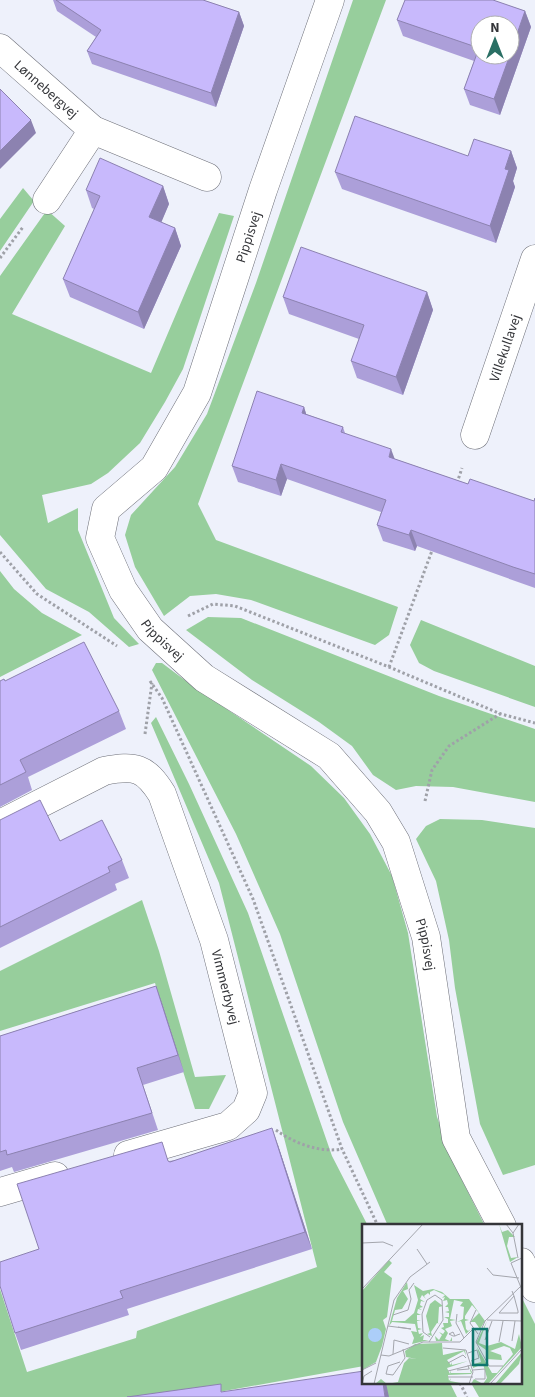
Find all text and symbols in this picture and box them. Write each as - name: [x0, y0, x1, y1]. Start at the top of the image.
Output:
- north arrow: [470, 15, 520, 65]
- text: N: [490, 18, 500, 38]
- street label: Lønnebergvej: [9, 56, 82, 124]
- street label: Pippisvej: [231, 209, 267, 266]
- street label: Villekullavej: [485, 312, 526, 385]
- street label: Pippisvej: [135, 616, 188, 666]
- street label: Pippisvej: [410, 916, 440, 972]
- street label: Vimmerbyvej: [206, 947, 244, 1027]
- inset map: [362, 1224, 522, 1384]

